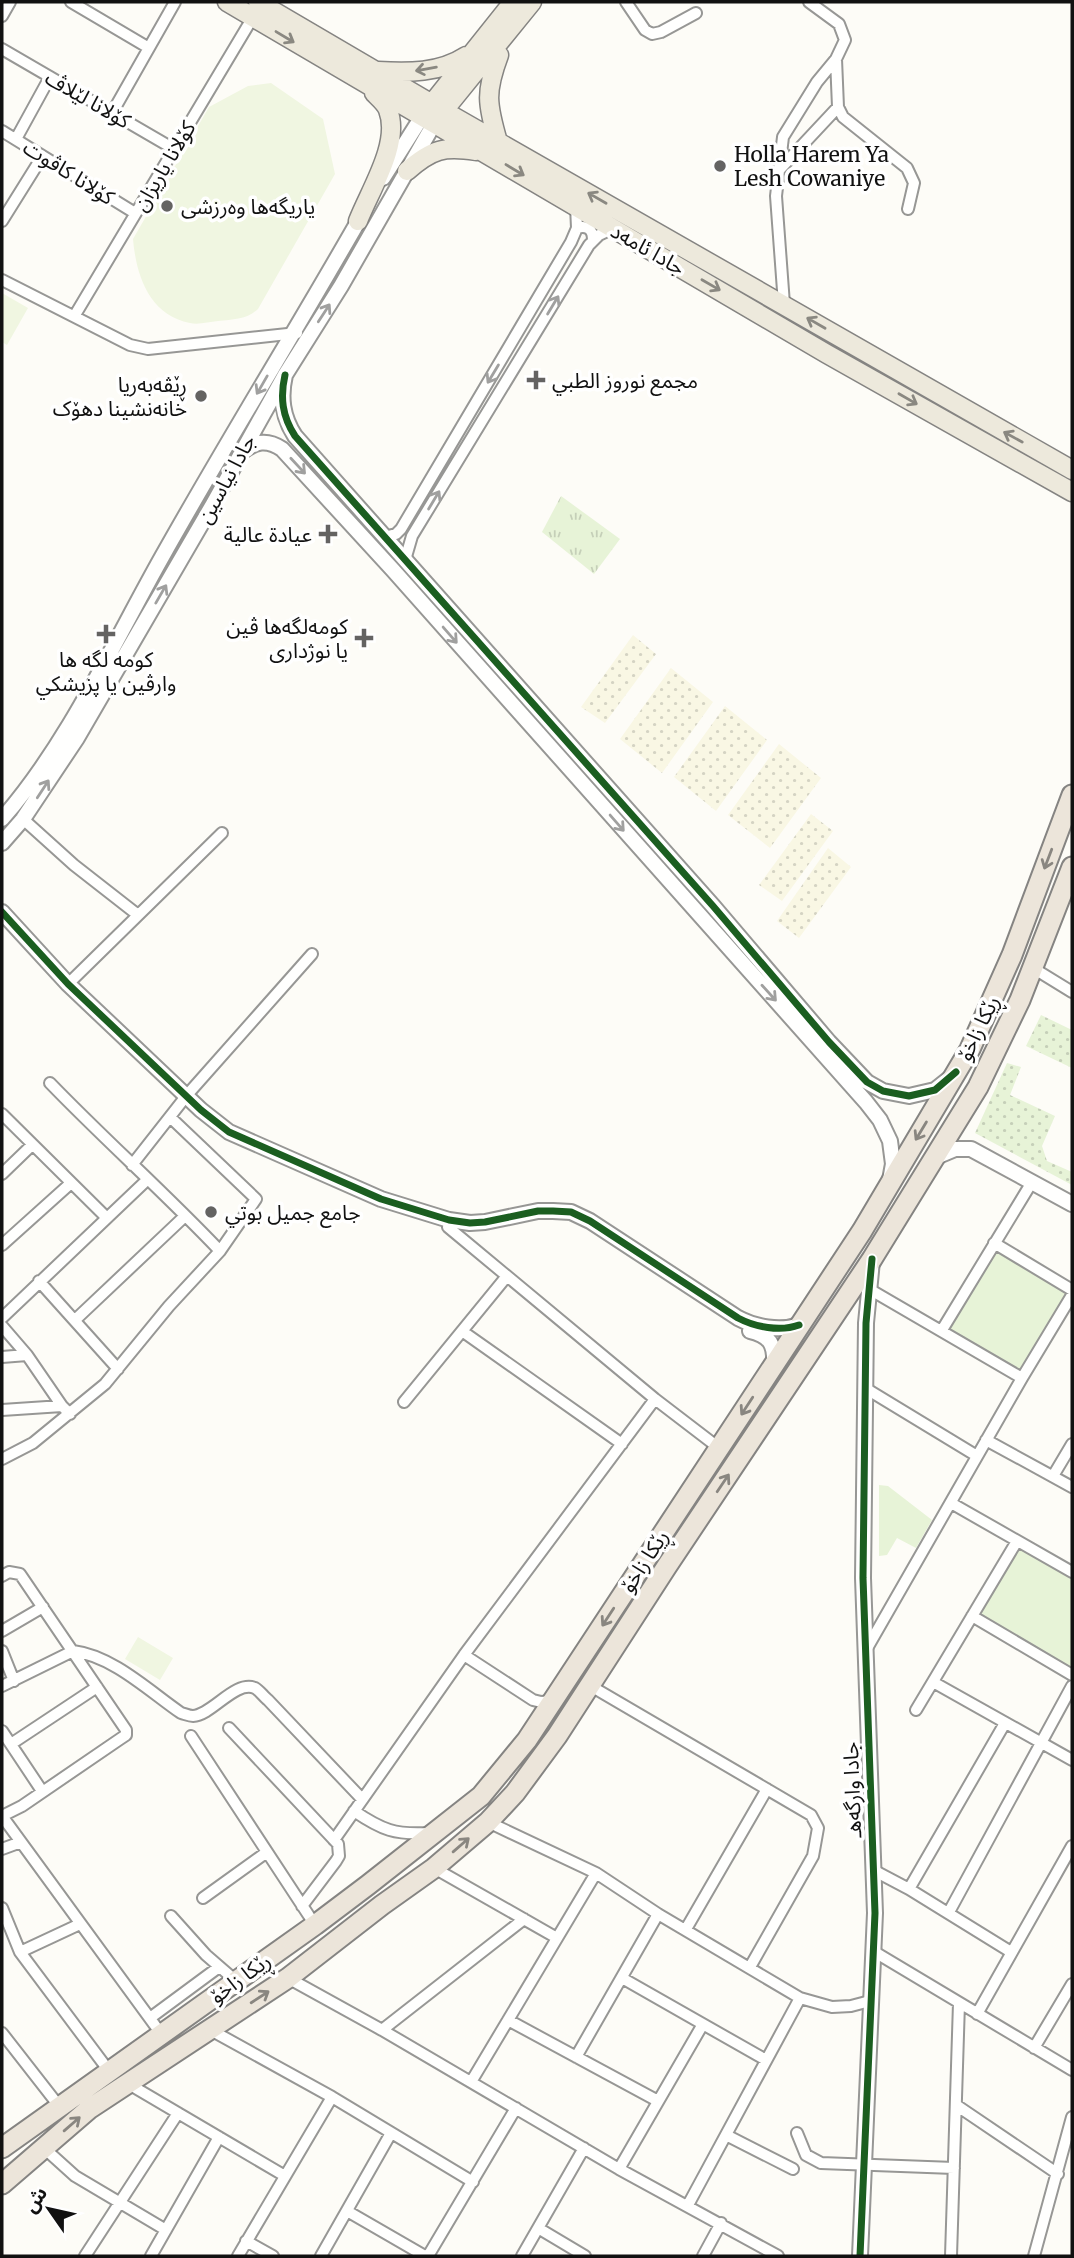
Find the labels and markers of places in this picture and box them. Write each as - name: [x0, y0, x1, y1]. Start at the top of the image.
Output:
- place label: Holla Harem Ya Lesh Cowaniye: [734, 141, 889, 192]
- marker: Holla Harem Ya Lesh Cowaniye: [712, 158, 728, 174]
- place label: ياريگەها وەرزشی: [181, 193, 315, 220]
- marker: ياريگەها وەرزشی: [159, 198, 175, 214]
- place label: مجمع نوروز الطبي: [552, 367, 698, 396]
- marker: مجمع نوروز الطبي: [526, 370, 546, 390]
- place label: ڕێڤه‌به‌ریا خانەنشينا دهۆک: [53, 371, 187, 422]
- marker: ڕێڤه‌به‌ریا خانەنشينا دهۆک: [193, 388, 209, 404]
- place label: عيادة عالية: [224, 521, 312, 548]
- marker: عيادة عالية: [318, 524, 338, 544]
- place label: کومەلگەها ڤین یا نوژداری: [226, 613, 348, 664]
- marker: كومه لگه ها وارڤين يا پزيشكي: [96, 624, 116, 644]
- marker: کومەلگەها ڤین یا نوژداری: [354, 628, 374, 648]
- place label: كومه لگه ها وارڤين يا پزيشكي: [36, 646, 176, 699]
- place label: جامع جميل بوتي: [225, 1199, 361, 1228]
- marker: جامع جميل بوتي: [203, 1204, 219, 1220]

